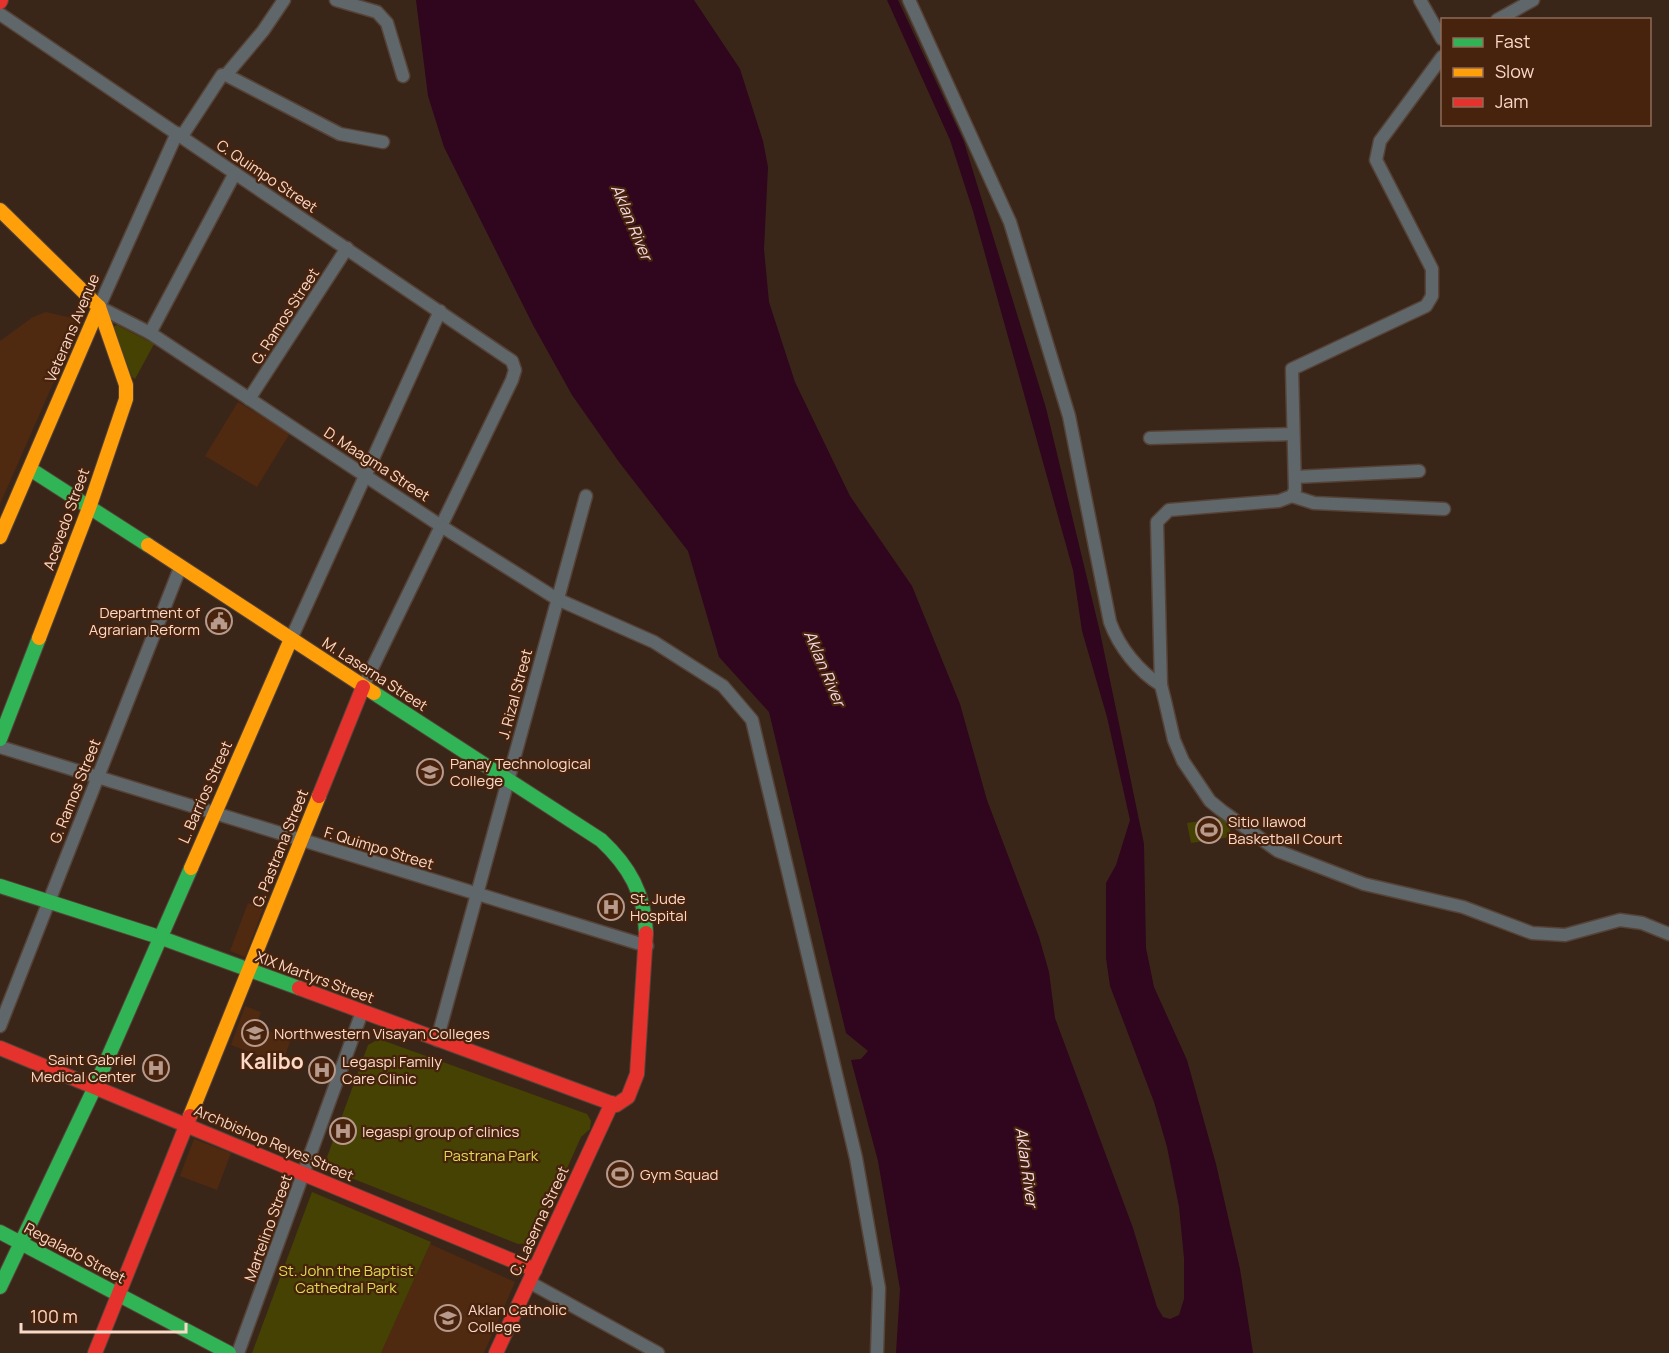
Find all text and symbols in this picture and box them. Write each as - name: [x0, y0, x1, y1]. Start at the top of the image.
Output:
- legend: [1441, 18, 1651, 126]
- text: Fast: [1495, 29, 1530, 53]
- text: Slow: [1495, 59, 1535, 83]
- text: Jam: [1495, 89, 1529, 113]
- street label: C. Quimpo Street: [212, 134, 322, 218]
- water label: Aklan River: [606, 181, 659, 265]
- street label: G. Ramos Street: [246, 264, 324, 368]
- street label: Veterans Avenue: [40, 270, 104, 385]
- street label: D. Maagma Street: [320, 422, 434, 506]
- street label: Acevedo Street: [38, 465, 94, 573]
- place label: Department of Agrarian Reform: [89, 602, 201, 640]
- public building icon: Department of Agrarian Reform: [204, 606, 234, 636]
- water label: Aklan River: [799, 627, 852, 711]
- street label: M. Laserna Street: [318, 632, 432, 716]
- street label: J. Rizal Street: [493, 647, 537, 741]
- street label: G. Ramos Street: [45, 736, 105, 846]
- street label: L. Barrios Street: [173, 737, 237, 847]
- place label: Panay Technological College: [450, 753, 591, 791]
- school or university icon: Panay Technological College: [415, 757, 445, 787]
- street label: G. Pastrana Street: [247, 786, 313, 910]
- place label: Sitio Ilawod Basketball Court: [1228, 811, 1343, 849]
- sports icon: Sitio Ilawod Basketball Court: [1194, 815, 1224, 845]
- street label: F. Quimpo Street: [322, 821, 436, 875]
- place label: St. Jude Hospital: [630, 888, 687, 926]
- hospital icon: St. Jude Hospital: [596, 892, 626, 922]
- street label: XIX Martyrs Street: [253, 946, 377, 1008]
- school or university icon: Northwestern Visayan Colleges: [240, 1018, 270, 1048]
- place label: Northwestern Visayan Colleges: [274, 1023, 490, 1044]
- district label: Kalibo: [240, 1047, 304, 1075]
- place label: Saint Gabriel Medical Center: [31, 1049, 137, 1087]
- place label: Legaspi Family Care Clinic: [342, 1051, 442, 1089]
- hospital icon: Saint Gabriel Medical Center: [141, 1053, 171, 1083]
- hospital icon: Legaspi Family Care Clinic: [307, 1055, 337, 1085]
- street label: Archbishop Reyes Street: [191, 1100, 357, 1186]
- hospital icon: legaspi group of clinics: [328, 1116, 358, 1146]
- place label: legaspi group of clinics: [362, 1121, 520, 1142]
- water label: Aklan River: [1011, 1126, 1044, 1210]
- park label: Pastrana Park: [444, 1145, 539, 1166]
- sports icon: Gym Squad: [605, 1159, 635, 1189]
- street label: C. Laserna Street: [504, 1163, 574, 1279]
- place label: Gym Squad: [640, 1164, 718, 1185]
- street label: Martelino Street: [239, 1171, 297, 1285]
- street label: Regalado Street: [21, 1217, 129, 1289]
- park label: St. John the Baptist Cathedral Park: [278, 1260, 414, 1298]
- scale bar: [21, 1296, 186, 1334]
- place label: Aklan Catholic College: [468, 1299, 567, 1337]
- school or university icon: Aklan Catholic College: [433, 1303, 463, 1333]
- text: 100 m: [30, 1304, 78, 1328]

